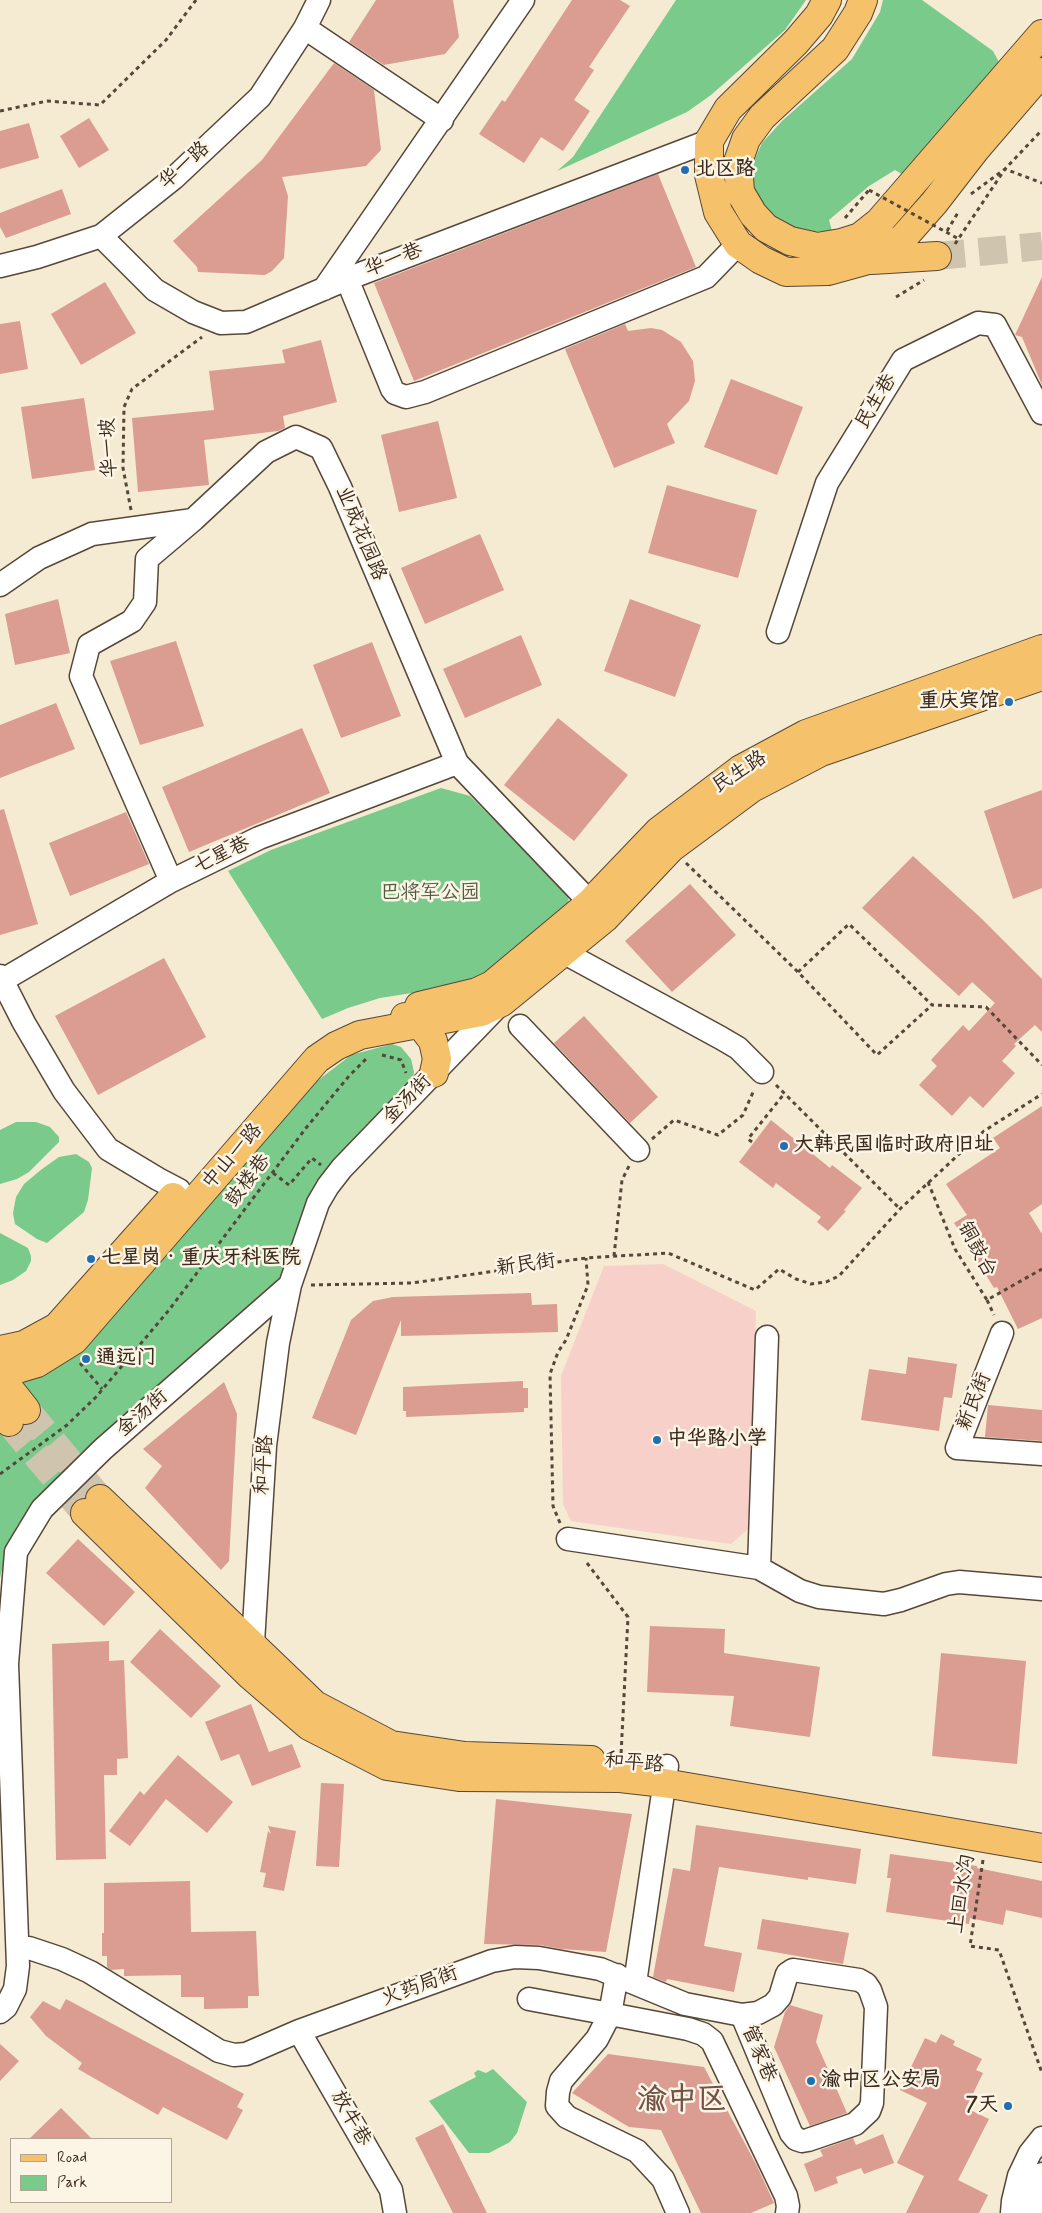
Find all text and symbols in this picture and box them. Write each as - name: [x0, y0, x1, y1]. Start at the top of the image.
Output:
- street label: 华一路: [155, 137, 215, 195]
- place label: 北区路: [695, 158, 755, 182]
- marker: 北区路: [679, 164, 691, 176]
- street label: 华一巷: [362, 239, 426, 283]
- street label: 民生巷: [851, 370, 903, 434]
- street label: 华一坡: [97, 418, 123, 478]
- street label: 业成花园路: [329, 483, 391, 585]
- place label: 重庆宾馆: [919, 690, 999, 714]
- marker: 重庆宾馆: [1003, 696, 1015, 708]
- street label: 民生路: [708, 747, 772, 799]
- street label: 七星巷: [190, 832, 254, 880]
- park label: 巴将军公园: [380, 882, 480, 906]
- street label: 金汤街: [379, 1070, 437, 1130]
- street label: 中山一路: [198, 1119, 268, 1195]
- place label: 大韩民国临时政府旧址: [794, 1134, 994, 1158]
- marker: 大韩民国临时政府旧址: [778, 1140, 790, 1152]
- street label: 鼓楼巷: [221, 1150, 277, 1212]
- street label: 铜鼓台: [951, 1218, 1001, 1282]
- place label: 七星岗‧重庆牙科医院: [101, 1247, 301, 1271]
- street label: 新民街: [495, 1250, 557, 1282]
- marker: 七星岗‧重庆牙科医院: [85, 1253, 97, 1265]
- place label: 通远门: [96, 1347, 156, 1371]
- marker: 通远门: [80, 1353, 92, 1365]
- street label: 新民街: [953, 1370, 997, 1434]
- street label: 金汤街: [112, 1385, 174, 1443]
- place label: 中华路小学: [667, 1428, 767, 1452]
- street label: 和平路: [251, 1434, 279, 1496]
- marker: 中华路小学: [651, 1434, 663, 1446]
- street label: 和平路: [603, 1749, 665, 1779]
- street label: 上回水沟: [945, 1853, 981, 1935]
- street label: 火药局街: [378, 1962, 462, 2012]
- street label: 管家巷: [735, 2022, 781, 2086]
- place label: 渝中区公安局: [821, 2069, 941, 2093]
- marker: 渝中区公安局: [805, 2075, 817, 2087]
- district label: 渝中区: [637, 2084, 727, 2120]
- street label: 放牛巷: [325, 2087, 375, 2151]
- place label: 7天: [966, 2094, 998, 2118]
- marker: 7天: [1002, 2100, 1014, 2112]
- legend: [10, 2138, 172, 2203]
- text: Road: [57, 2148, 87, 2168]
- text: Park: [57, 2173, 87, 2193]

